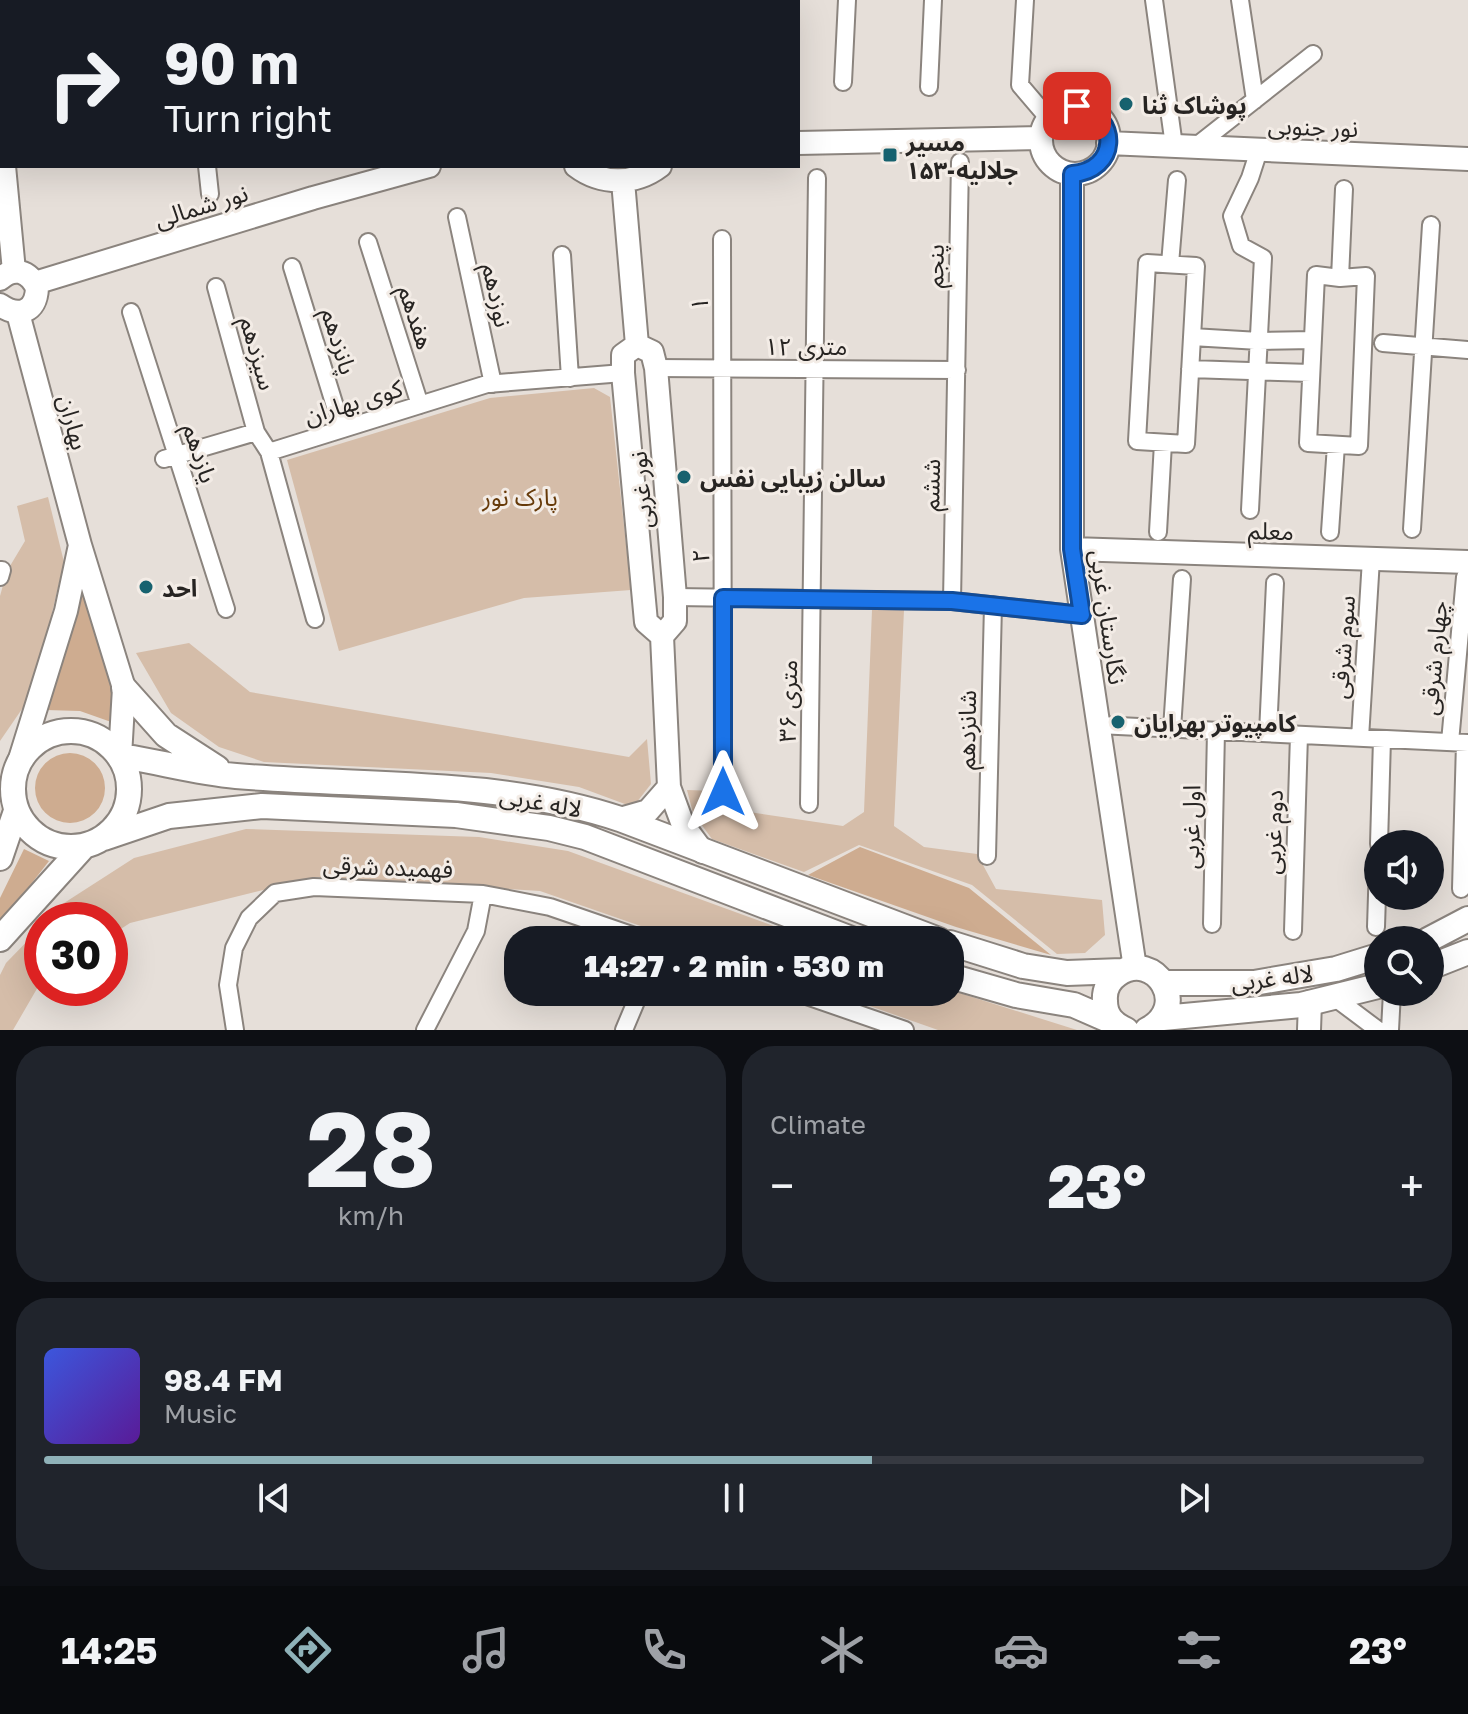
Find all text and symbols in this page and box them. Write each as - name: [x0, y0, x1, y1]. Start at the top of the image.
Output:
- text: 90 m: [164, 29, 299, 96]
- icon: right: [32, 32, 136, 136]
- pin: [1043, 72, 1111, 140]
- icon: arrive: [1055, 84, 1099, 128]
- place label: پوشاک ثنا: [1142, 90, 1247, 121]
- marker: پوشاک ثنا: [1117, 95, 1135, 113]
- text: Turn right: [164, 97, 332, 140]
- street label: نور جنوبی: [1267, 110, 1359, 143]
- place label: مسیر ۱۵۳-جلالیه: [905, 127, 1018, 185]
- marker: مسیر ۱۵۳-جلالیه: [881, 146, 899, 164]
- street label: نور شمالی: [151, 177, 252, 234]
- street label: پنجم: [919, 244, 953, 288]
- street label: نوزدهم: [473, 260, 519, 330]
- street label: هفدهم: [389, 281, 441, 354]
- street label: ۱: [684, 297, 713, 311]
- street label: پانزدهم: [312, 304, 364, 379]
- street label: سیزدهم: [231, 313, 283, 394]
- street label: ۱۲ متری: [765, 331, 847, 361]
- street label: کوی بهاران: [300, 372, 407, 431]
- street label: بهاران: [52, 391, 95, 453]
- street label: یازدهم: [174, 420, 224, 488]
- street label: نور غربی: [622, 450, 659, 530]
- street label: ششم: [915, 458, 949, 512]
- place label: سالن زیبایی نفس: [700, 463, 886, 493]
- marker: سالن زیبایی نفس: [675, 468, 693, 486]
- park label: پارک نور: [481, 482, 558, 513]
- street label: معلم: [1247, 515, 1294, 549]
- street label: نگارستان غربی: [1084, 548, 1133, 686]
- street label: ۲: [685, 549, 714, 563]
- place label: احد: [162, 573, 197, 602]
- marker: احد: [137, 578, 155, 596]
- street label: سوم شرقی: [1324, 594, 1365, 700]
- street label: چهارم شرقی: [1414, 600, 1457, 717]
- street label: ۳۶ متری: [772, 659, 803, 743]
- street label: شانزدهم: [951, 690, 985, 770]
- place label: کامپیوتر بهرایان: [1134, 708, 1297, 739]
- marker: کامپیوتر بهرایان: [1109, 713, 1127, 731]
- position arrow: [681, 750, 765, 834]
- street label: لاله غربی: [498, 780, 584, 823]
- street label: اول غربی: [1175, 785, 1206, 869]
- street label: دوم غربی: [1256, 789, 1293, 875]
- map controls: [1364, 830, 1444, 1006]
- button: sound: [1364, 830, 1444, 910]
- street label: فهمیده شرقی: [322, 849, 454, 884]
- speed limit sign: 30: [24, 902, 128, 1006]
- button: search: [1364, 926, 1444, 1006]
- text: 14:27 · 2 min · 530 m: [584, 948, 884, 984]
- street label: لاله غربی: [1229, 958, 1315, 997]
- text: 28: [306, 1085, 436, 1210]
- text: Climate: [770, 1109, 866, 1140]
- text: 23°: [1048, 1149, 1146, 1221]
- text: −: [770, 1159, 794, 1212]
- text: +: [1400, 1159, 1424, 1212]
- text: km/h: [338, 1200, 404, 1231]
- text: 98.4 FM: [164, 1362, 283, 1398]
- text: Music: [164, 1398, 237, 1429]
- icon: previous: [252, 1476, 296, 1520]
- icon: pause: [712, 1476, 756, 1520]
- icon: next: [1172, 1476, 1216, 1520]
- icon: directions: [280, 1622, 336, 1678]
- icon: music: [458, 1622, 514, 1678]
- icon: phone: [636, 1622, 692, 1678]
- icon: climate: [814, 1622, 870, 1678]
- icon: car: [993, 1622, 1049, 1678]
- icon: filters: [1171, 1622, 1227, 1678]
- text: 14:25: [61, 1629, 158, 1672]
- text: 23°: [1349, 1629, 1407, 1672]

